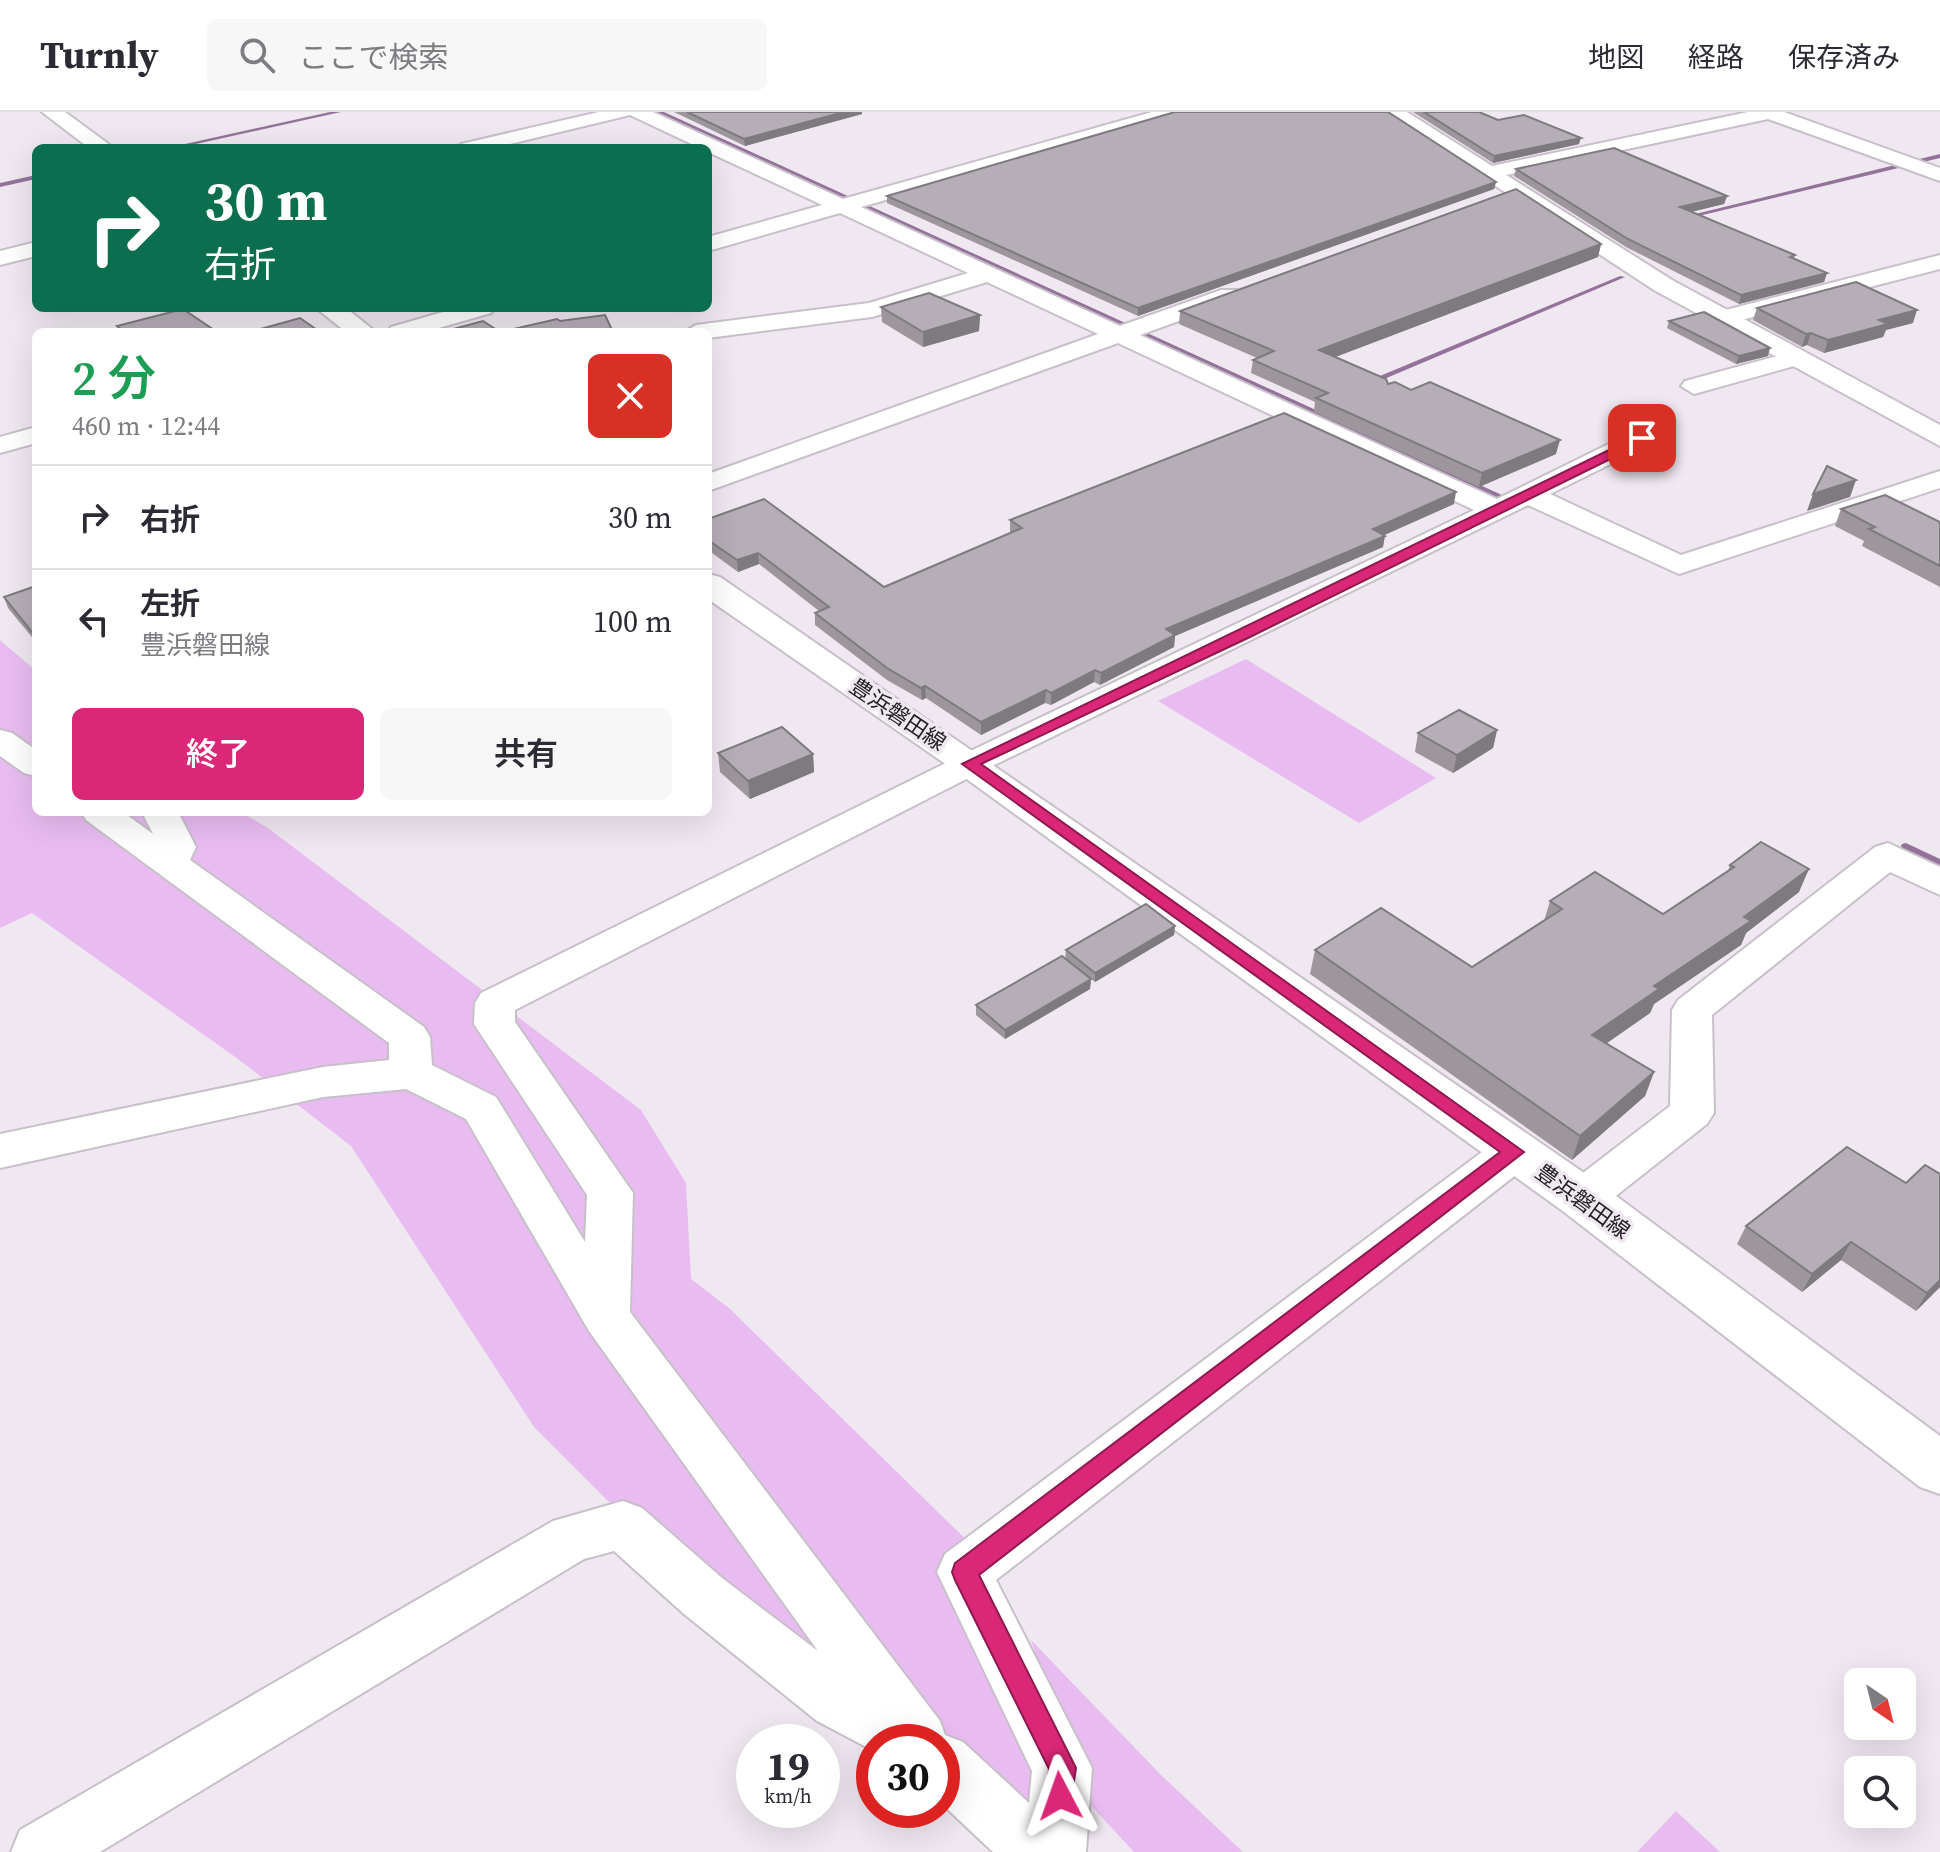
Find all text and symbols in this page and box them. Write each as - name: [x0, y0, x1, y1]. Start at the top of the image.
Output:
- search box: [207, 19, 767, 91]
- text: Turnly: [40, 29, 159, 81]
- icon: search: [235, 33, 279, 77]
- text: ここで検索: [299, 37, 449, 78]
- text: 地図: [1588, 38, 1644, 76]
- text: 経路: [1688, 38, 1744, 76]
- text: 保存済み: [1788, 38, 1900, 76]
- text: 30 m: [204, 162, 327, 239]
- icon: right: [72, 176, 176, 280]
- text: 右折: [204, 240, 276, 289]
- text: 2 分: [72, 345, 156, 411]
- button: close: [588, 354, 672, 438]
- pin: [1608, 404, 1676, 472]
- text: 460 m · 12:44: [72, 408, 220, 444]
- icon: arrive: [1620, 416, 1664, 460]
- icon: right: [72, 495, 116, 539]
- text: 30 m: [608, 497, 672, 538]
- text: 右折: [140, 499, 200, 540]
- text: 左折: [140, 583, 200, 624]
- icon: left: [72, 599, 116, 643]
- text: 100 m: [593, 601, 672, 642]
- text: 豊浜磐田線: [140, 627, 270, 663]
- street label: 豊浜磐田線: [844, 671, 952, 757]
- button: 終了: [72, 708, 364, 800]
- button: 共有: [380, 708, 672, 800]
- street label: 豊浜磐田線: [1530, 1157, 1636, 1245]
- north arrow: [1844, 1668, 1916, 1740]
- map controls: [1844, 1668, 1916, 1828]
- speed limit sign: 30: [856, 1724, 960, 1828]
- text: 19: [766, 1739, 810, 1793]
- position arrow: [1018, 1754, 1102, 1838]
- button: search: [1844, 1756, 1916, 1828]
- text: km/h: [764, 1782, 812, 1810]

